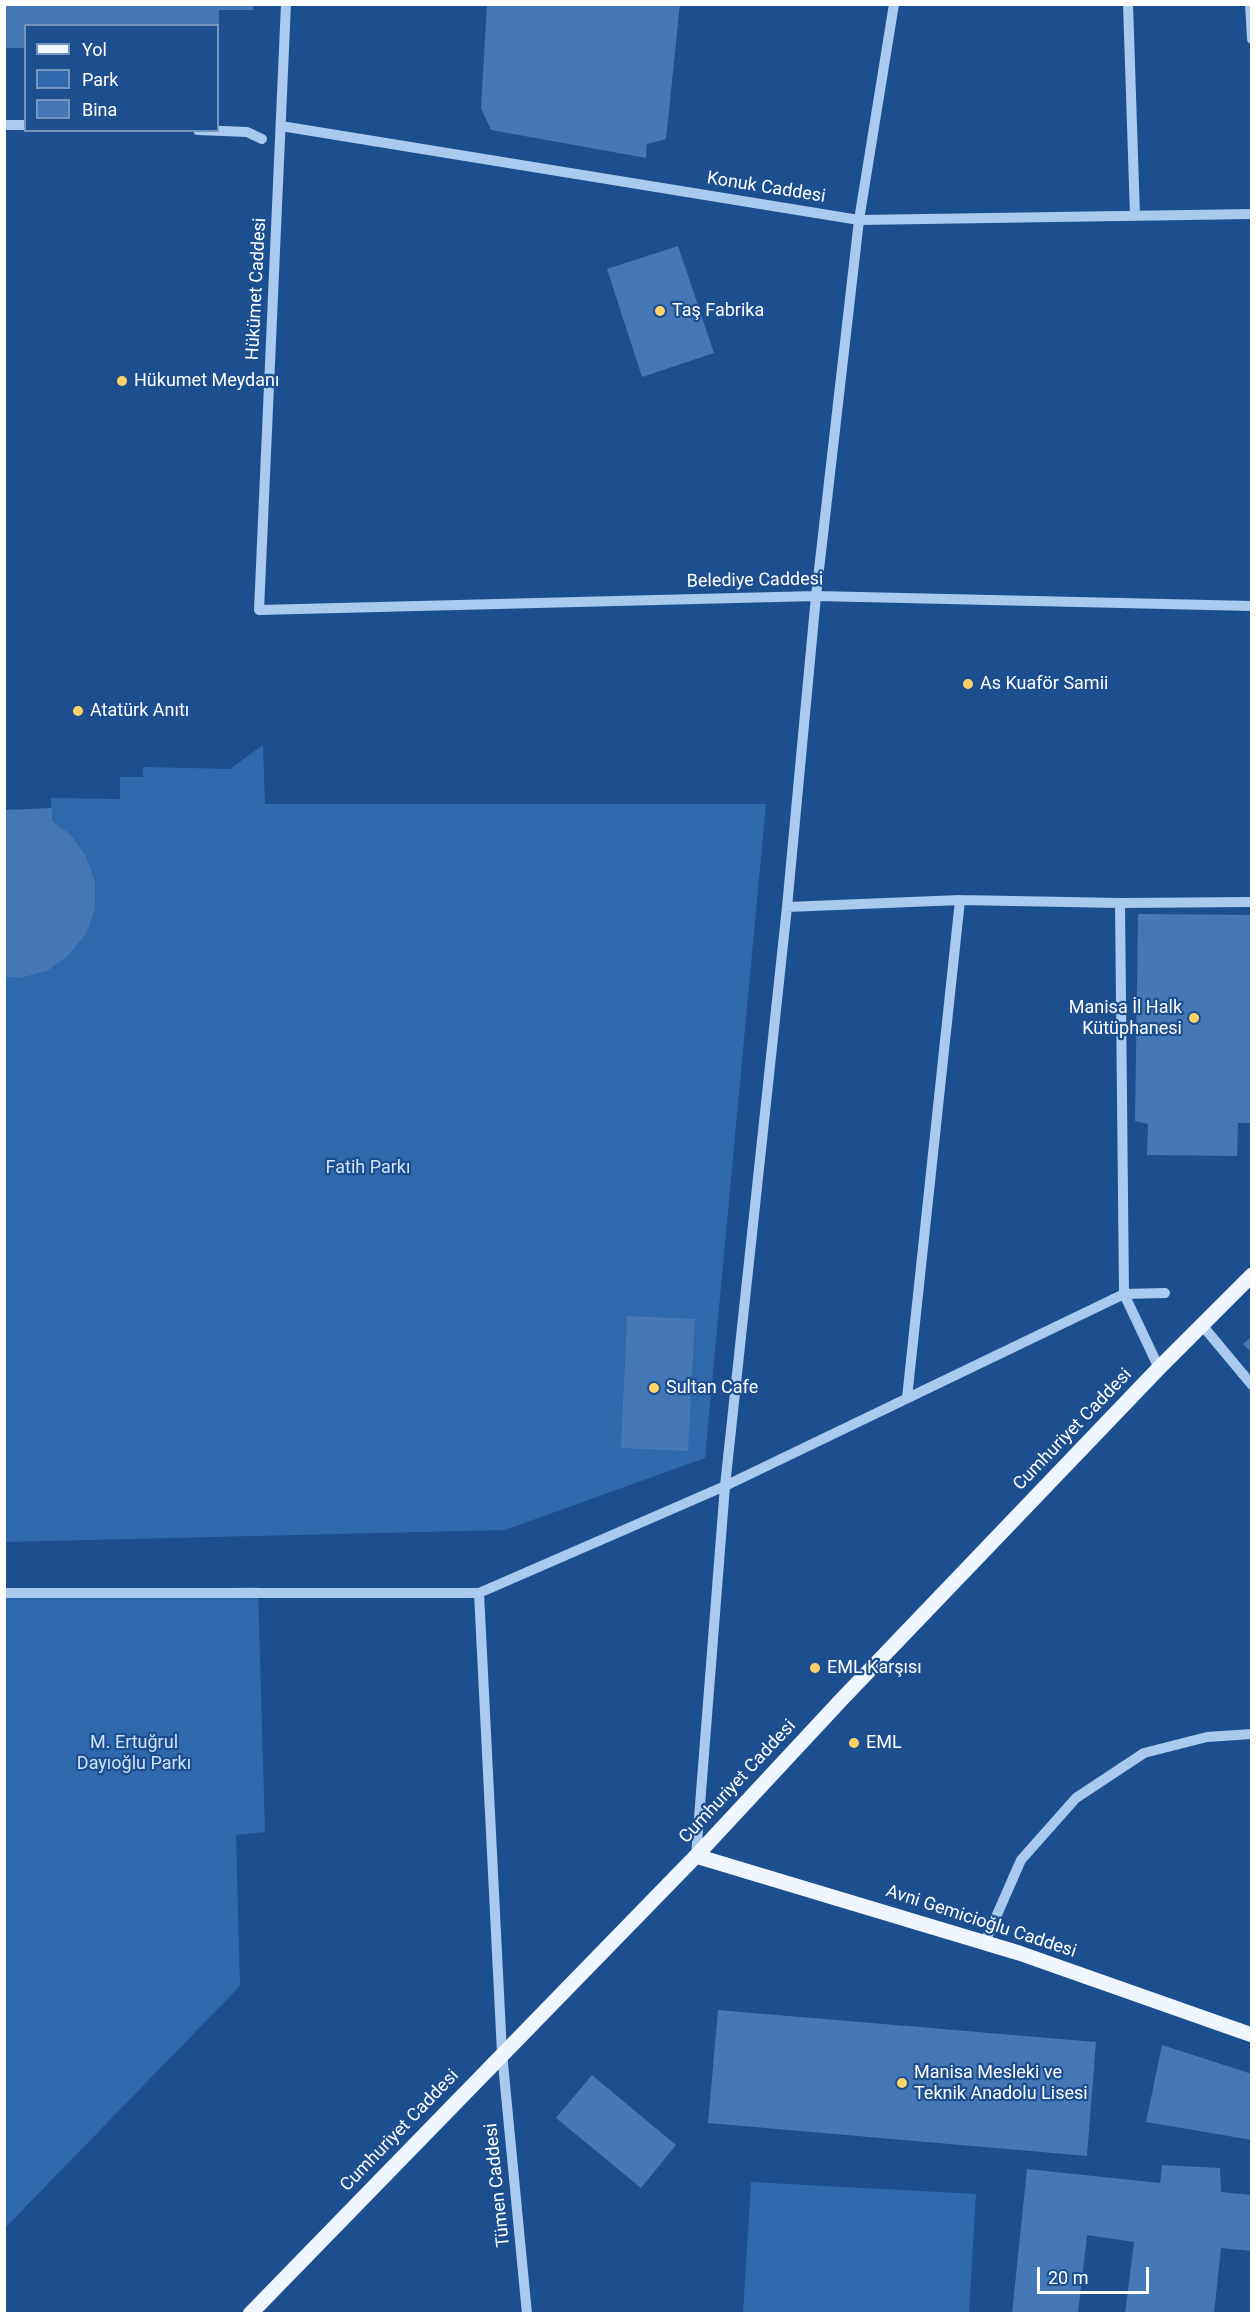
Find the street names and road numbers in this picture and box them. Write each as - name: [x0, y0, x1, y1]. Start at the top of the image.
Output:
- street label: Konuk Caddesi: [705, 168, 827, 208]
- street label: Hükümet Caddesi: [242, 217, 272, 361]
- street label: Belediye Caddesi: [687, 569, 823, 593]
- street label: Cumhuriyet Caddesi: [1009, 1365, 1137, 1495]
- street label: Cumhuriyet Caddesi: [675, 1716, 801, 1848]
- street label: Avni Gemicioğlu Caddesi: [883, 1881, 1079, 1963]
- street label: Cumhuriyet Caddesi: [336, 2066, 464, 2196]
- street label: Tümen Caddesi: [481, 2122, 515, 2248]

